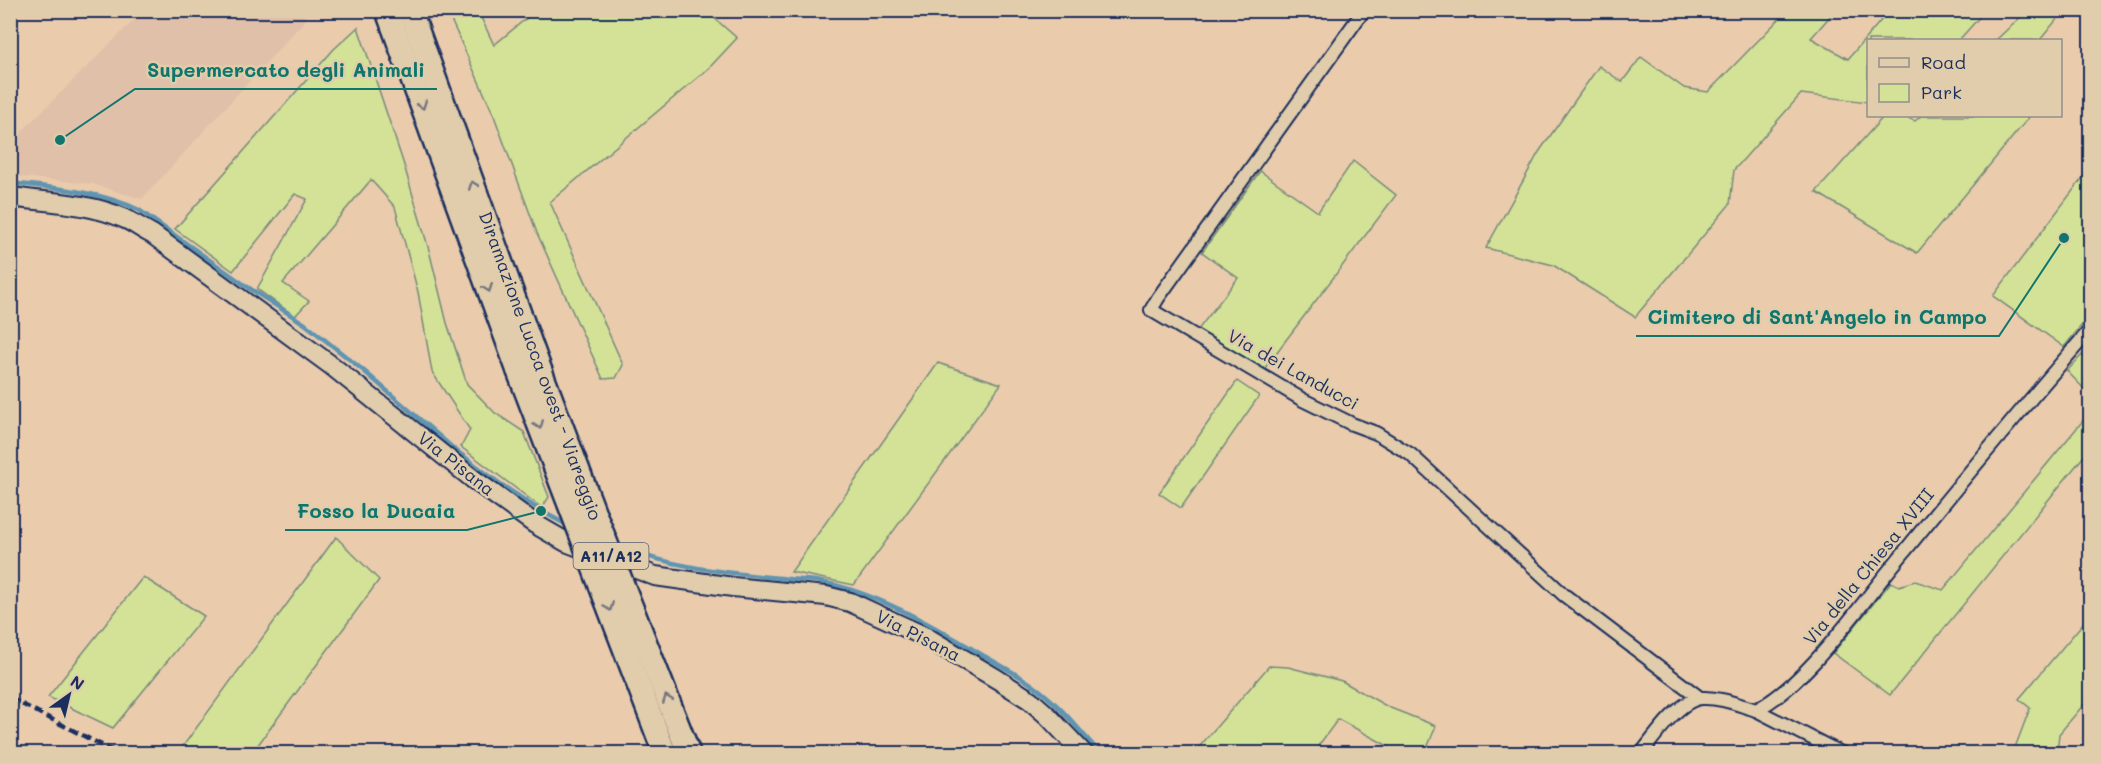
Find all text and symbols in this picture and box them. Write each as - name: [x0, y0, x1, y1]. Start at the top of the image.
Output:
- legend: [1867, 39, 2062, 117]
- text: Road: [1921, 50, 1966, 74]
- callout: Supermercato degli Animali: [135, 51, 437, 89]
- text: Supermercato degli Animali: [147, 56, 425, 82]
- text: Park: [1921, 80, 1962, 104]
- one-way arrow: [415, 99, 428, 110]
- one-way arrow: [468, 180, 481, 191]
- street label: Diramazione Lucca ovest - Viareggio: [474, 208, 608, 524]
- one-way arrow: [481, 282, 494, 293]
- callout: Cimitero di Sant'Angelo in Campo: [1636, 298, 1999, 336]
- text: Cimitero di Sant'Angelo in Campo: [1647, 303, 1987, 329]
- street label: Via dei Landucci: [1224, 323, 1363, 415]
- one-way arrow: [532, 419, 544, 430]
- street label: Via Pisana: [413, 426, 500, 501]
- street label: Via della Chiesa XVIII: [1797, 483, 1939, 650]
- callout: Fosso la Ducaia: [285, 492, 467, 530]
- text: Fosso la Ducaia: [297, 497, 455, 523]
- road number: A11/A12: [574, 543, 648, 569]
- one-way arrow: [601, 601, 614, 612]
- street label: Via Pisana: [872, 604, 965, 667]
- north arrow: [39, 665, 99, 725]
- text: N: [67, 670, 89, 694]
- one-way arrow: [662, 694, 675, 705]

